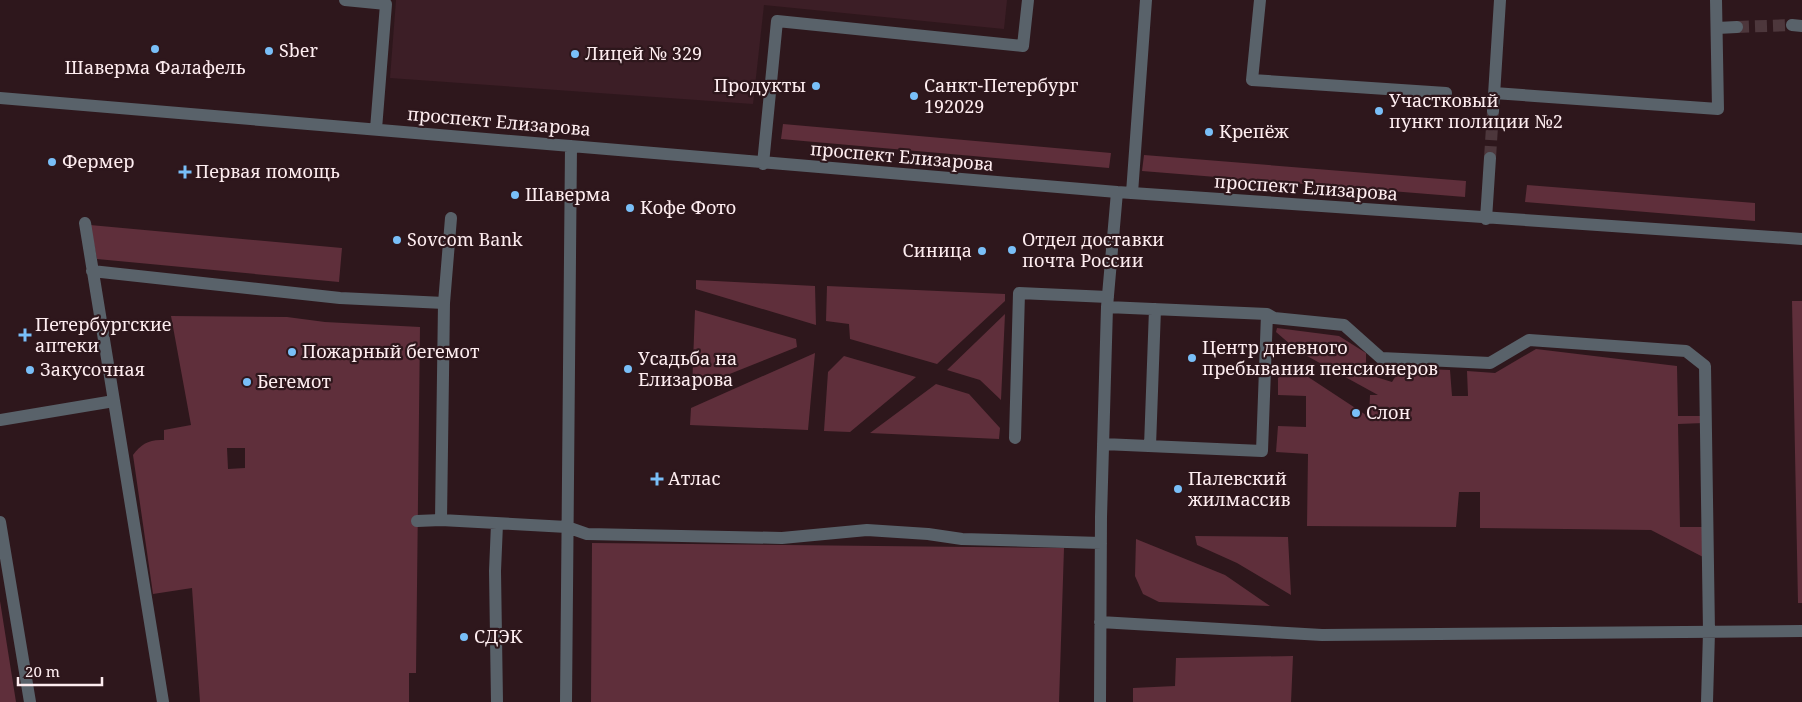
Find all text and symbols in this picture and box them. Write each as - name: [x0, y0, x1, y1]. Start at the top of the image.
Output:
- place label: Sber: [279, 38, 318, 62]
- place label: Лицей № 329: [585, 41, 702, 65]
- marker: Шаверма Фалафель: [149, 43, 161, 55]
- marker: Sber: [263, 45, 275, 57]
- marker: Лицей № 329: [569, 48, 581, 60]
- place label: Шаверма Фалафель: [65, 55, 246, 79]
- place label: Продукты: [714, 73, 806, 97]
- place label: Санкт-Петербург 192029: [924, 73, 1079, 118]
- marker: Продукты: [810, 80, 822, 92]
- place label: Участковый пункт полиции №2: [1389, 88, 1563, 133]
- marker: Санкт-Петербург 192029: [908, 90, 920, 102]
- street label: проспект Елизарова: [406, 101, 592, 141]
- marker: Участковый пункт полиции №2: [1373, 105, 1385, 117]
- place label: Крепёж: [1219, 119, 1289, 143]
- marker: Крепёж: [1203, 126, 1215, 138]
- street label: проспект Елизарова: [809, 136, 995, 176]
- place label: Фермер: [62, 149, 134, 173]
- marker: Фермер: [46, 156, 58, 168]
- place label: Первая помощь: [195, 159, 340, 183]
- marker: Первая помощь: [179, 166, 191, 178]
- street label: проспект Елизарова: [1213, 169, 1399, 205]
- place label: Шаверма: [525, 182, 611, 206]
- marker: Шаверма: [509, 189, 521, 201]
- place label: Кофе Фото: [640, 195, 736, 219]
- marker: Кофе Фото: [624, 202, 636, 214]
- place label: Sovcom Bank: [407, 227, 523, 251]
- place label: Отдел доставки почта России: [1022, 227, 1164, 272]
- marker: Sovcom Bank: [391, 234, 403, 246]
- place label: Синица: [902, 238, 972, 262]
- marker: Отдел доставки почта России: [1006, 244, 1018, 256]
- marker: Синица: [976, 245, 988, 257]
- place label: Петербургские аптеки: [35, 312, 171, 357]
- marker: Петербургские аптеки: [19, 329, 31, 341]
- place label: Центр дневного пребывания пенсионеров: [1202, 335, 1438, 380]
- place label: Пожарный бегемот: [302, 339, 480, 363]
- marker: Пожарный бегемот: [286, 346, 298, 358]
- place label: Усадьба на Елизарова: [638, 346, 737, 391]
- marker: Центр дневного пребывания пенсионеров: [1186, 352, 1198, 364]
- place label: Закусочная: [40, 357, 145, 381]
- marker: Усадьба на Елизарова: [622, 363, 634, 375]
- marker: Закусочная: [24, 364, 36, 376]
- place label: Бегемот: [257, 369, 331, 393]
- marker: Бегемот: [241, 376, 253, 388]
- place label: Слон: [1366, 400, 1411, 424]
- marker: Слон: [1350, 407, 1362, 419]
- place label: Атлас: [668, 466, 721, 490]
- place label: Палевский жилмассив: [1188, 466, 1291, 511]
- marker: Атлас: [650, 472, 664, 486]
- marker: Палевский жилмассив: [1172, 483, 1184, 495]
- place label: СДЭК: [474, 624, 523, 648]
- marker: СДЭК: [458, 631, 470, 643]
- scale bar: [18, 654, 101, 686]
- text: 20 m: [25, 661, 60, 681]

